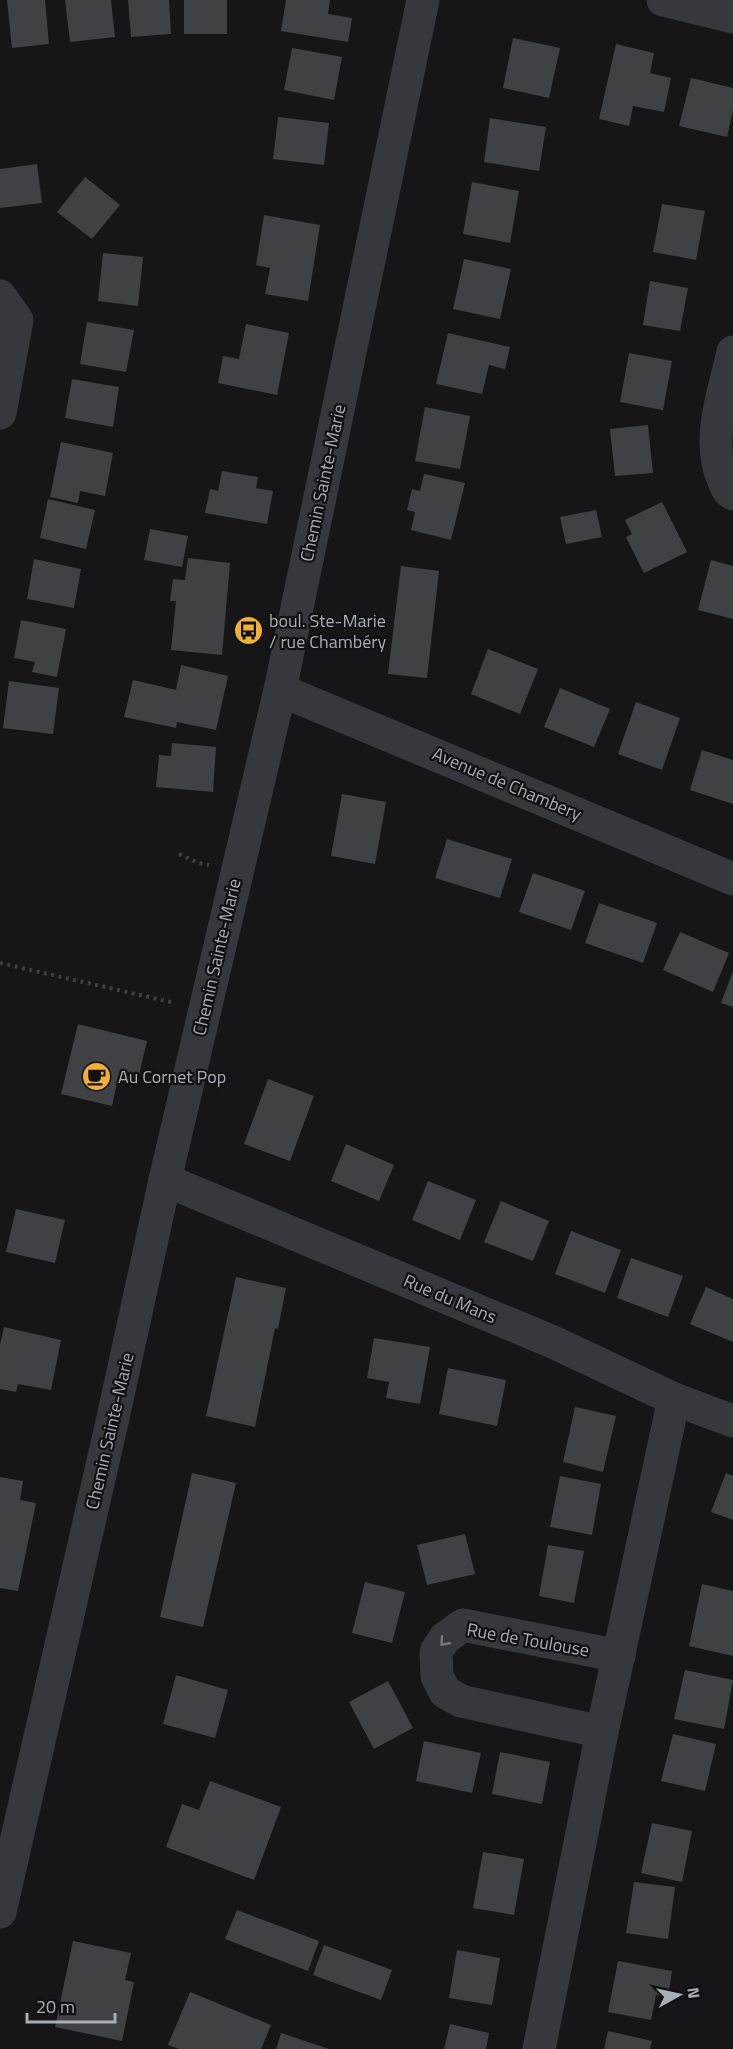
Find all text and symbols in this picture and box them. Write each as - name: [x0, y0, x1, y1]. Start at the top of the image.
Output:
- street label: Chemin Sainte-Marie: [293, 402, 352, 564]
- place label: boul. Ste-Marie / rue Chambéry: [269, 607, 387, 655]
- bus stop icon: boul. Ste-Marie / rue Chambéry: [232, 615, 264, 647]
- street label: Avenue de Chambery: [428, 740, 586, 827]
- street label: Chemin Sainte-Marie: [185, 876, 248, 1038]
- cafe icon: Au Cornet Pop: [81, 1061, 113, 1093]
- place label: Au Cornet Pop: [118, 1063, 226, 1090]
- street label: Rue du Mans: [399, 1267, 501, 1330]
- street label: Chemin Sainte-Marie: [78, 1350, 141, 1512]
- street label: Rue de Toulouse: [465, 1615, 591, 1664]
- one-way arrow: [440, 1635, 451, 1646]
- north arrow: [649, 1965, 709, 2025]
- scale bar: [27, 1986, 116, 2024]
- text: N: [681, 1986, 707, 2000]
- text: 20 m: [36, 1993, 75, 2020]

